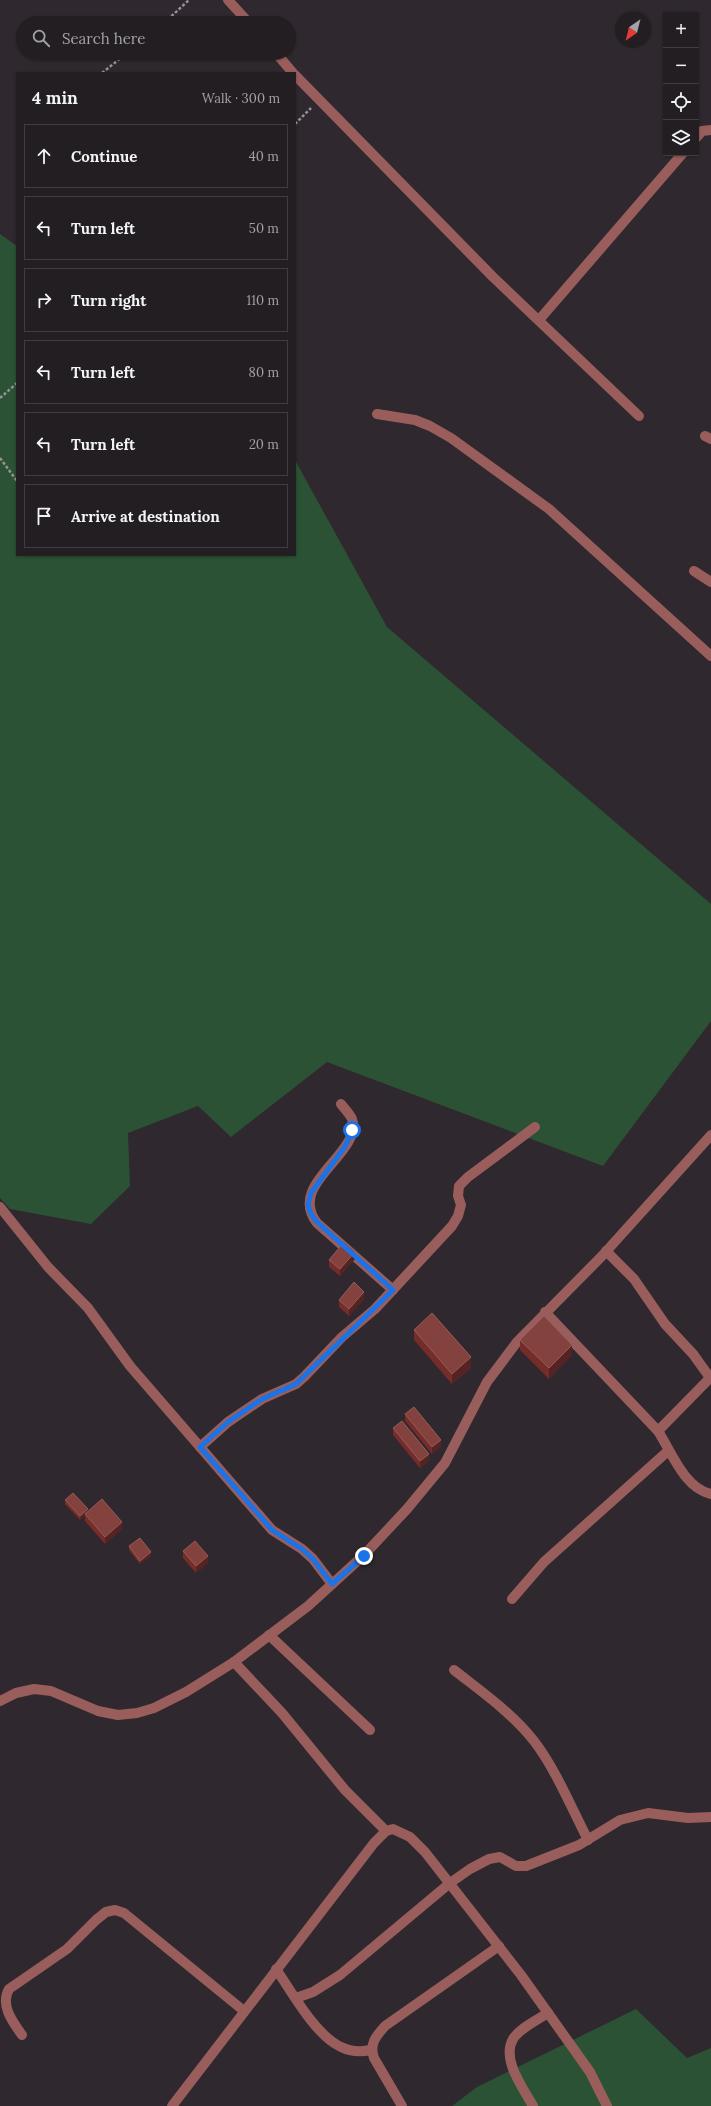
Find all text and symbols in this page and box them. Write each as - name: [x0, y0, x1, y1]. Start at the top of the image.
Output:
- north arrow: [615, 12, 651, 48]
- map controls: [663, 12, 699, 156]
- button: +: [663, 12, 699, 48]
- search box: [16, 16, 296, 60]
- icon: search: [30, 27, 52, 49]
- text: Search here: [62, 29, 145, 48]
- button: −: [663, 48, 699, 84]
- button: locate: [663, 84, 699, 120]
- text: 4 min: [32, 87, 78, 109]
- text: Walk · 300 m: [202, 90, 280, 107]
- button: layers: [663, 120, 699, 156]
- icon: ahead: [33, 145, 55, 167]
- text: Continue: [71, 147, 137, 166]
- text: 40 m: [249, 148, 279, 165]
- icon: left: [33, 217, 55, 239]
- text: Turn left: [71, 219, 135, 238]
- text: 50 m: [249, 220, 279, 237]
- icon: right: [33, 289, 55, 311]
- text: Turn right: [71, 291, 147, 310]
- text: 110 m: [246, 292, 279, 309]
- icon: left: [33, 361, 55, 383]
- text: Turn left: [71, 363, 135, 382]
- text: 80 m: [249, 364, 279, 381]
- icon: left: [33, 433, 55, 455]
- text: Turn left: [71, 435, 135, 454]
- text: 20 m: [249, 436, 279, 453]
- icon: arrive: [33, 505, 55, 527]
- text: Arrive at destination: [71, 507, 220, 526]
- route start: [343, 1121, 361, 1139]
- route end: [355, 1547, 373, 1565]

